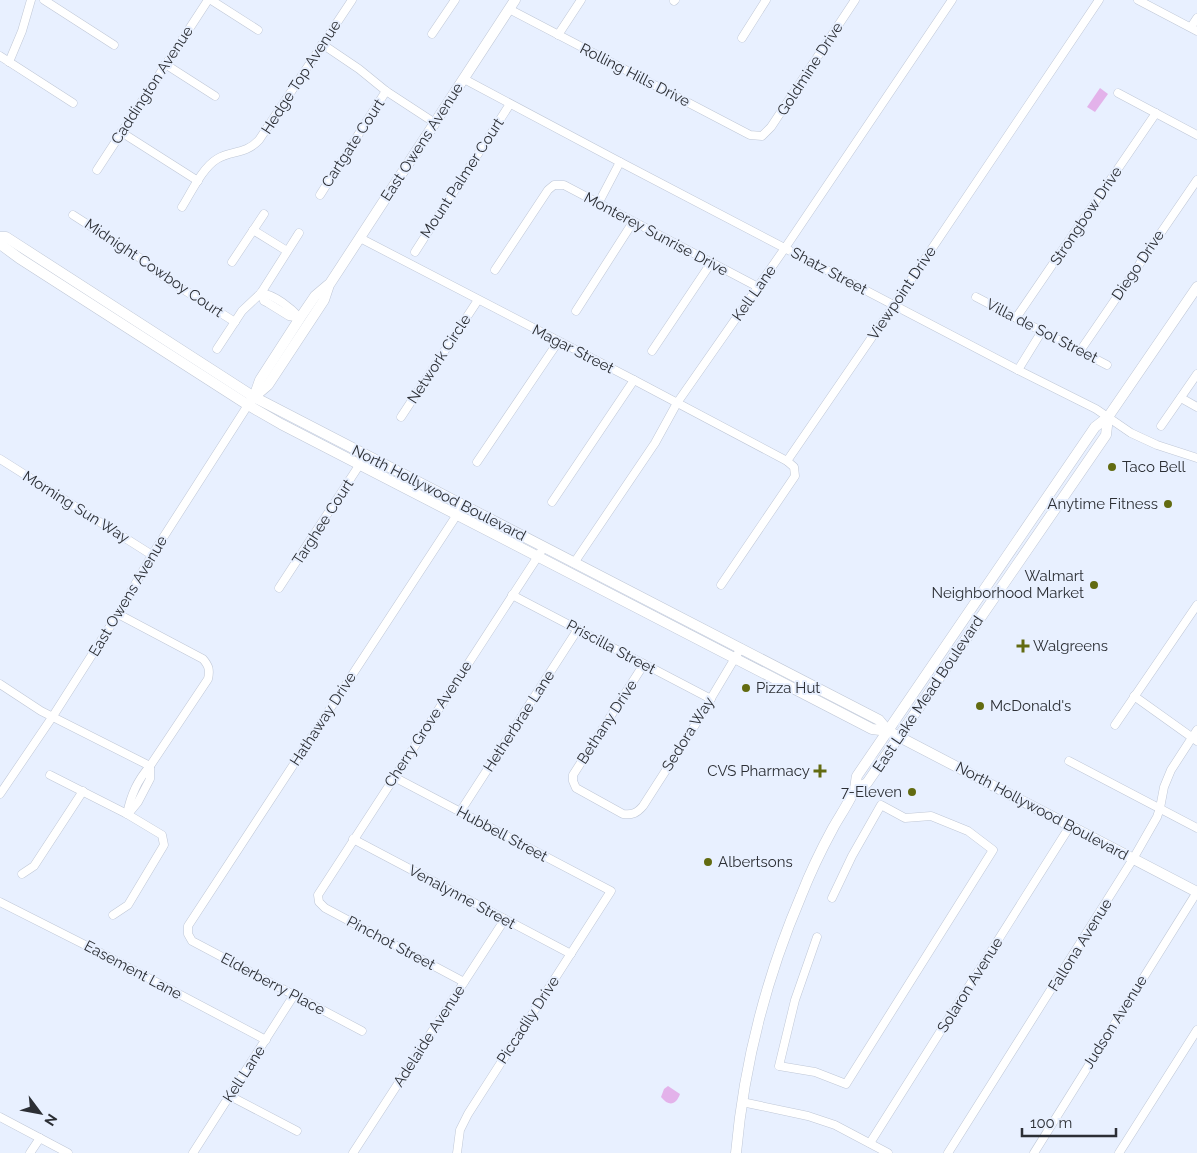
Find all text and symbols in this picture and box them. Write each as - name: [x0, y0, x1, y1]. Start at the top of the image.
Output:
- street label: Hedge Top Avenue: [257, 17, 345, 137]
- street label: Goldmine Drive: [773, 19, 847, 119]
- street label: Caddington Avenue: [107, 23, 197, 147]
- street label: Rolling Hills Drive: [577, 39, 693, 111]
- street label: East Owens Avenue: [377, 79, 467, 204]
- street label: Cartgate Court: [318, 95, 388, 191]
- street label: Mount Palmer Court: [416, 115, 508, 241]
- street label: Strongbow Drive: [1046, 163, 1126, 269]
- street label: Monterey Sunrise Drive: [581, 188, 731, 280]
- street label: Midnight Cowboy Court: [81, 215, 227, 321]
- street label: Diego Drive: [1108, 226, 1168, 303]
- street label: Shatz Street: [788, 243, 870, 299]
- street label: Viewpoint Drive: [864, 243, 940, 343]
- street label: Kell Lane: [728, 261, 780, 324]
- street label: Villa de Sol Street: [983, 295, 1101, 367]
- street label: Network Circle: [403, 311, 475, 407]
- street label: Magar Street: [529, 321, 617, 377]
- street label: North Hollywood Boulevard: [349, 441, 529, 545]
- place label: Taco Bell: [1122, 458, 1187, 476]
- marker: Taco Bell: [1106, 461, 1118, 473]
- street label: Morning Sun Way: [19, 467, 133, 547]
- street label: Targhee Court: [289, 476, 357, 568]
- place label: Anytime Fitness: [1047, 495, 1158, 513]
- marker: Anytime Fitness: [1162, 498, 1174, 510]
- street label: East Owens Avenue: [85, 532, 171, 659]
- place label: Walmart Neighborhood Market: [931, 567, 1084, 602]
- marker: Walmart Neighborhood Market: [1088, 579, 1100, 591]
- street label: East Lake Mead Boulevard: [869, 612, 987, 776]
- street label: Priscilla Street: [563, 616, 659, 678]
- place label: Walgreens: [1033, 637, 1108, 655]
- marker: Walgreens: [1017, 640, 1029, 652]
- street label: Cherry Grove Avenue: [380, 657, 476, 790]
- street label: Hetherbrae Lane: [480, 667, 559, 775]
- street label: Hathaway Drive: [286, 669, 360, 769]
- street label: Bethany Drive: [573, 676, 641, 767]
- place label: Pizza Hut: [756, 679, 820, 697]
- marker: Pizza Hut: [740, 682, 752, 694]
- street label: Sedora Way: [658, 694, 718, 774]
- place label: McDonald's: [990, 697, 1071, 715]
- marker: McDonald's: [974, 700, 986, 712]
- street label: North Hollywood Boulevard: [953, 758, 1131, 864]
- place label: CVS Pharmacy: [707, 762, 810, 780]
- marker: CVS Pharmacy: [814, 765, 826, 777]
- place label: 7-Eleven: [841, 783, 902, 801]
- marker: 7-Eleven: [906, 786, 918, 798]
- street label: Hubbell Street: [453, 802, 551, 866]
- place label: Albertsons: [718, 853, 793, 871]
- marker: Albertsons: [702, 856, 714, 868]
- street label: Venalynne Street: [405, 861, 519, 933]
- street label: Fallona Avenue: [1044, 895, 1116, 995]
- street label: Pinchot Street: [344, 912, 438, 974]
- street label: Solaron Avenue: [933, 934, 1007, 1036]
- street label: Easement Lane: [81, 937, 185, 1003]
- street label: Elderberry Place: [218, 949, 328, 1019]
- street label: Judson Avenue: [1079, 972, 1151, 1072]
- street label: Piccadily Drive: [493, 973, 563, 1067]
- street label: Adelaide Avenue: [389, 982, 469, 1090]
- street label: Kell Lane: [219, 1042, 269, 1106]
- north arrow: [15, 1088, 65, 1138]
- scale bar: [1022, 1106, 1116, 1138]
- text: N: [41, 1111, 61, 1129]
- text: 100 m: [1030, 1114, 1072, 1132]

